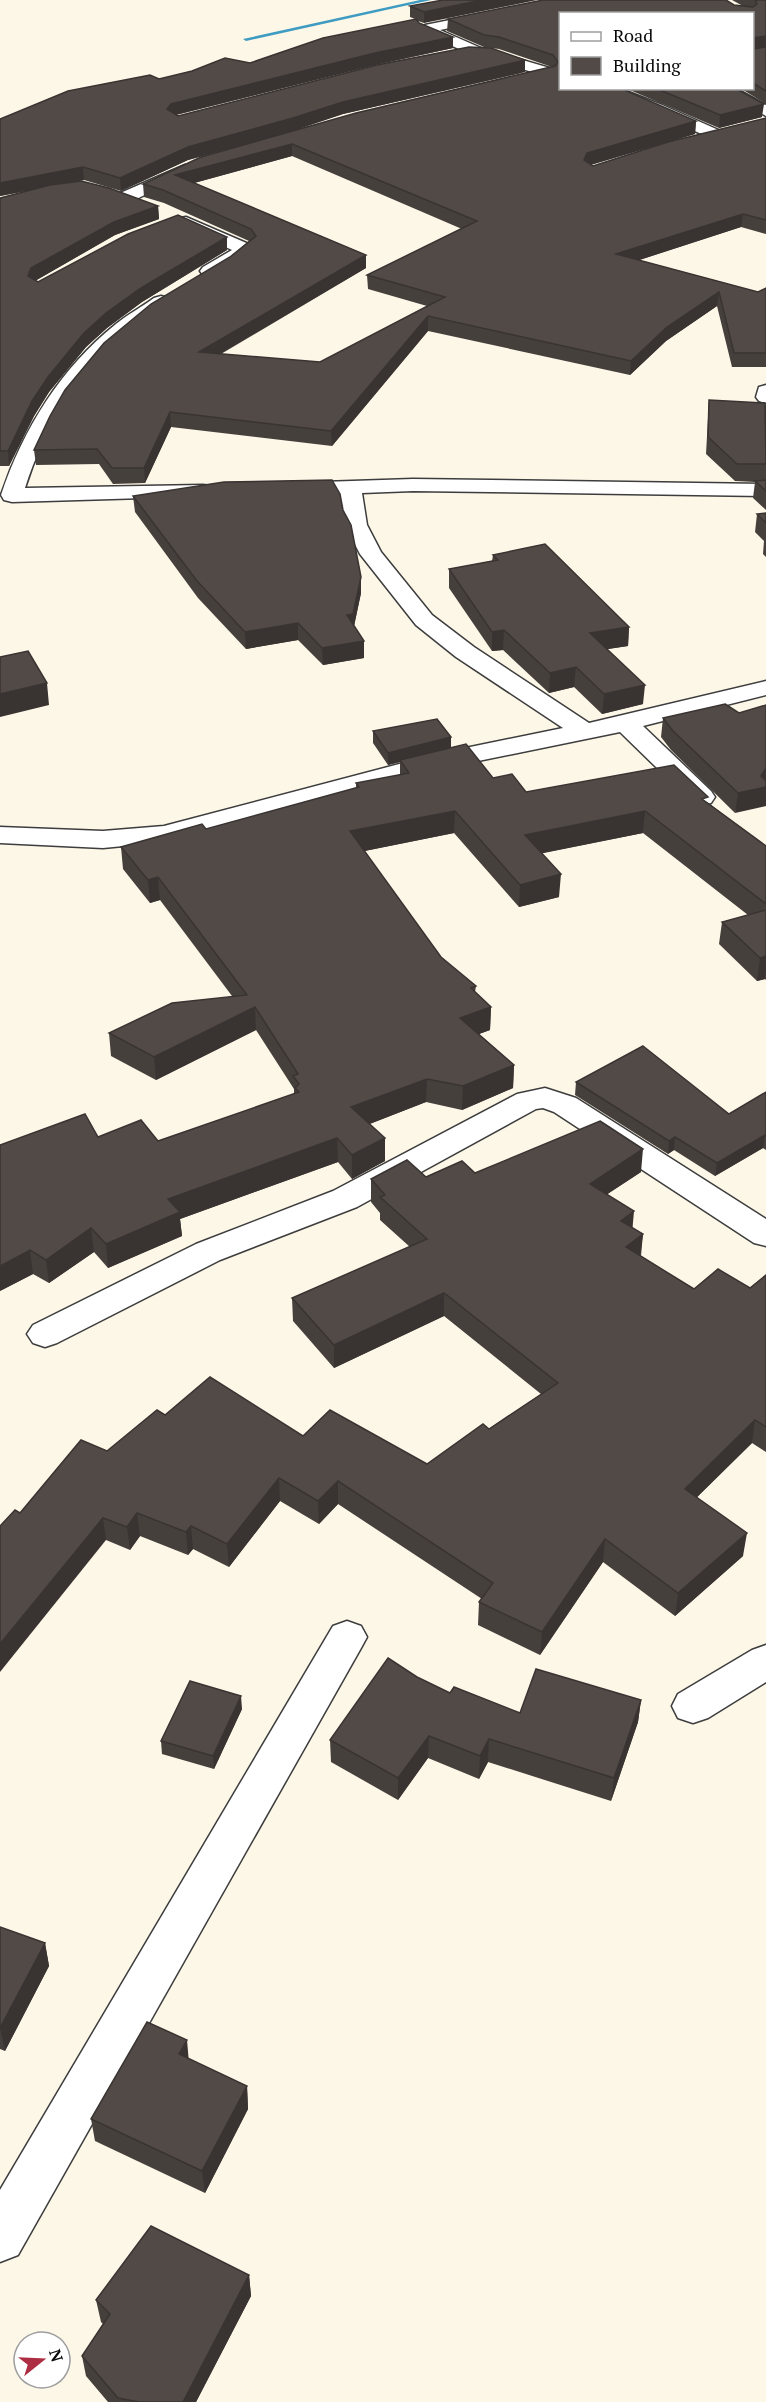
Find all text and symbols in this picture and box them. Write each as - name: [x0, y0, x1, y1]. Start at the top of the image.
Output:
- legend: [559, 12, 754, 90]
- text: Road: [613, 23, 653, 47]
- text: Building: [613, 53, 681, 77]
- north arrow: [12, 2330, 72, 2390]
- text: N: [44, 2346, 69, 2365]

